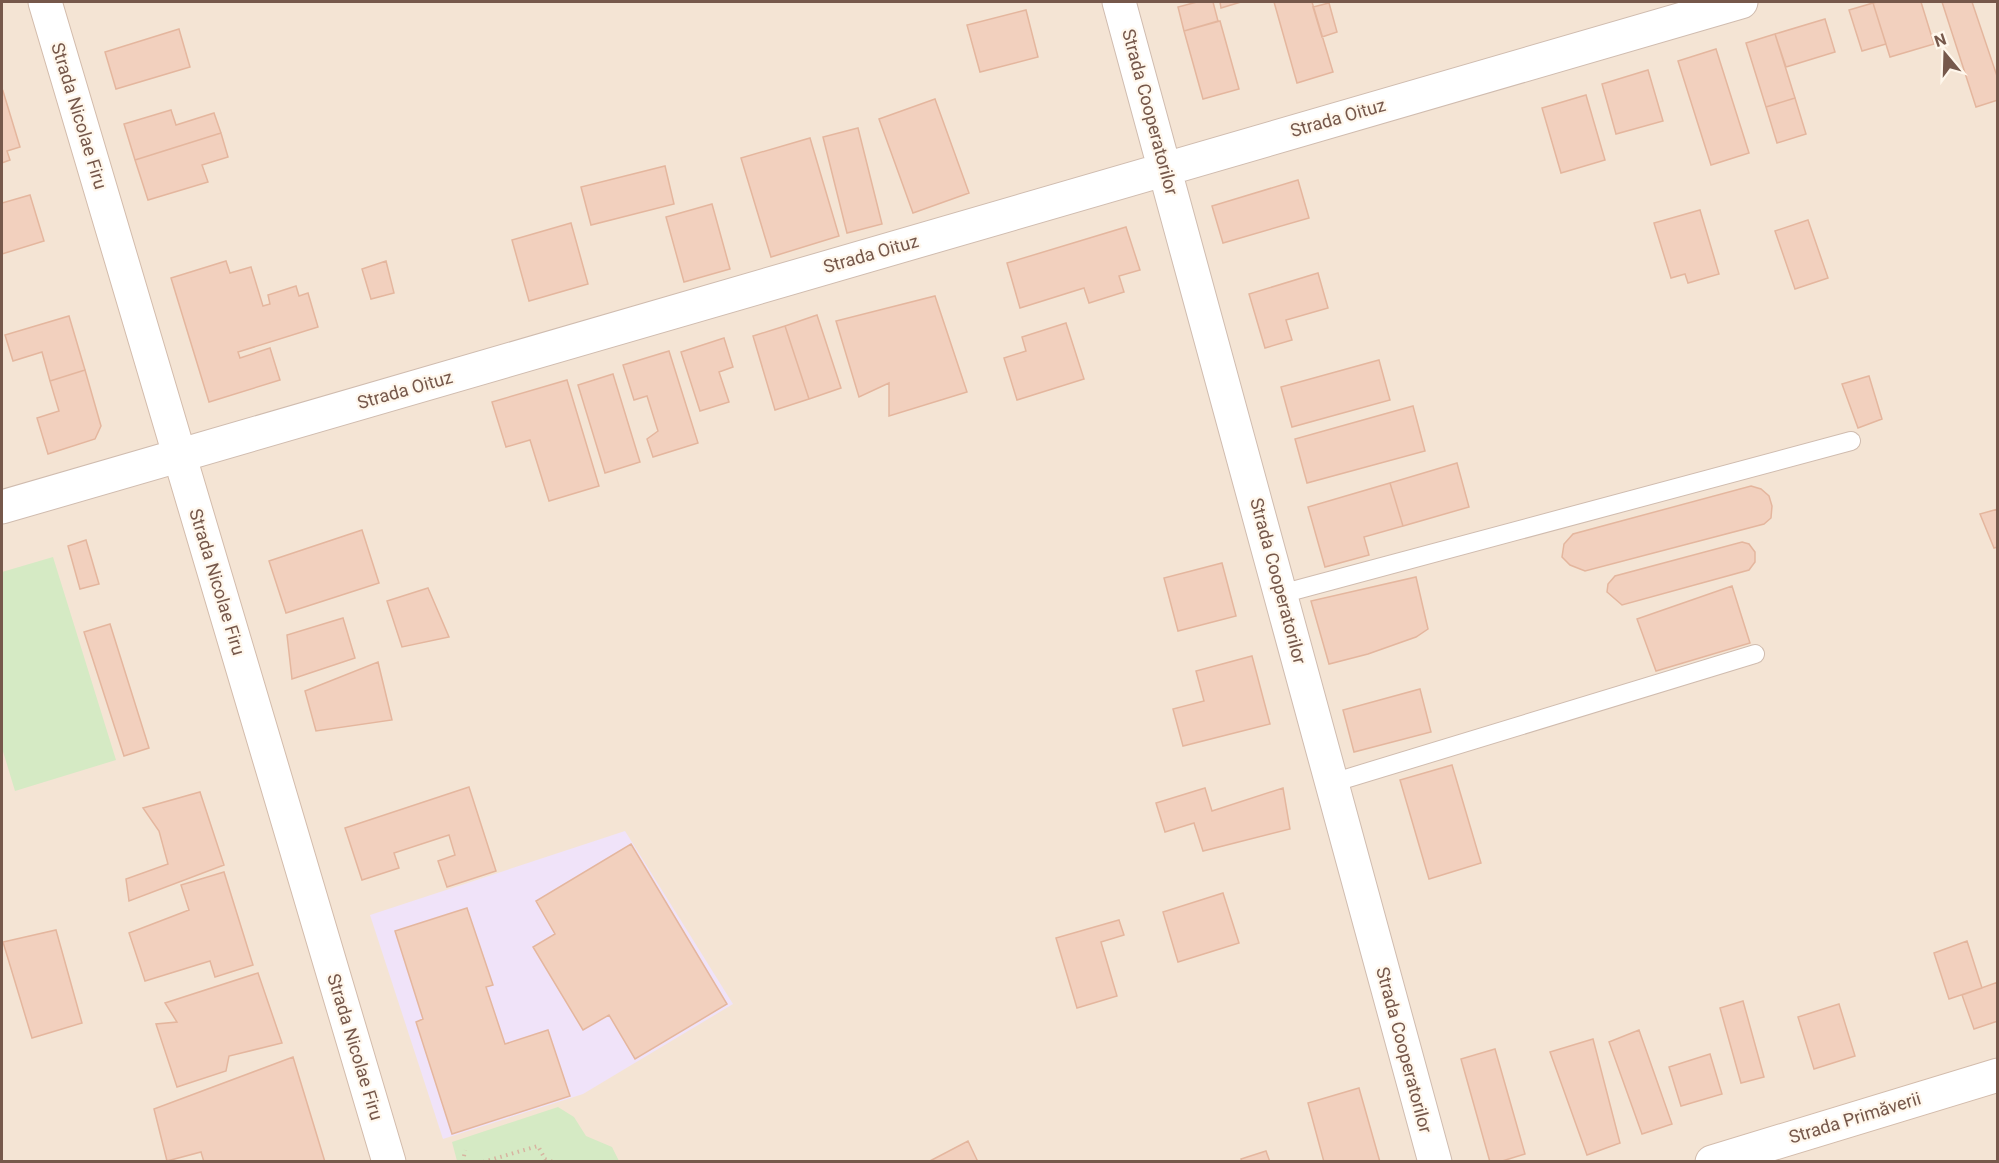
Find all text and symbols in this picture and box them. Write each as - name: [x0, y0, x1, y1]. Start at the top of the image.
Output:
- north arrow: [1915, 24, 1975, 84]
- street label: Strada Cooperatorilor: [1118, 26, 1183, 197]
- text: N: [1932, 29, 1949, 51]
- street label: Strada Nicolae Firu: [47, 40, 112, 192]
- street label: Strada Oituz: [1288, 94, 1388, 141]
- street label: Strada Oituz: [821, 230, 921, 277]
- street label: Strada Oituz: [355, 366, 455, 413]
- street label: Strada Cooperatorilor: [1246, 495, 1311, 666]
- street label: Strada Nicolae Firu: [185, 506, 250, 658]
- street label: Strada Cooperatorilor: [1372, 964, 1437, 1135]
- street label: Strada Nicolae Firu: [323, 971, 388, 1123]
- street label: Strada Primăverii: [1786, 1087, 1923, 1148]

